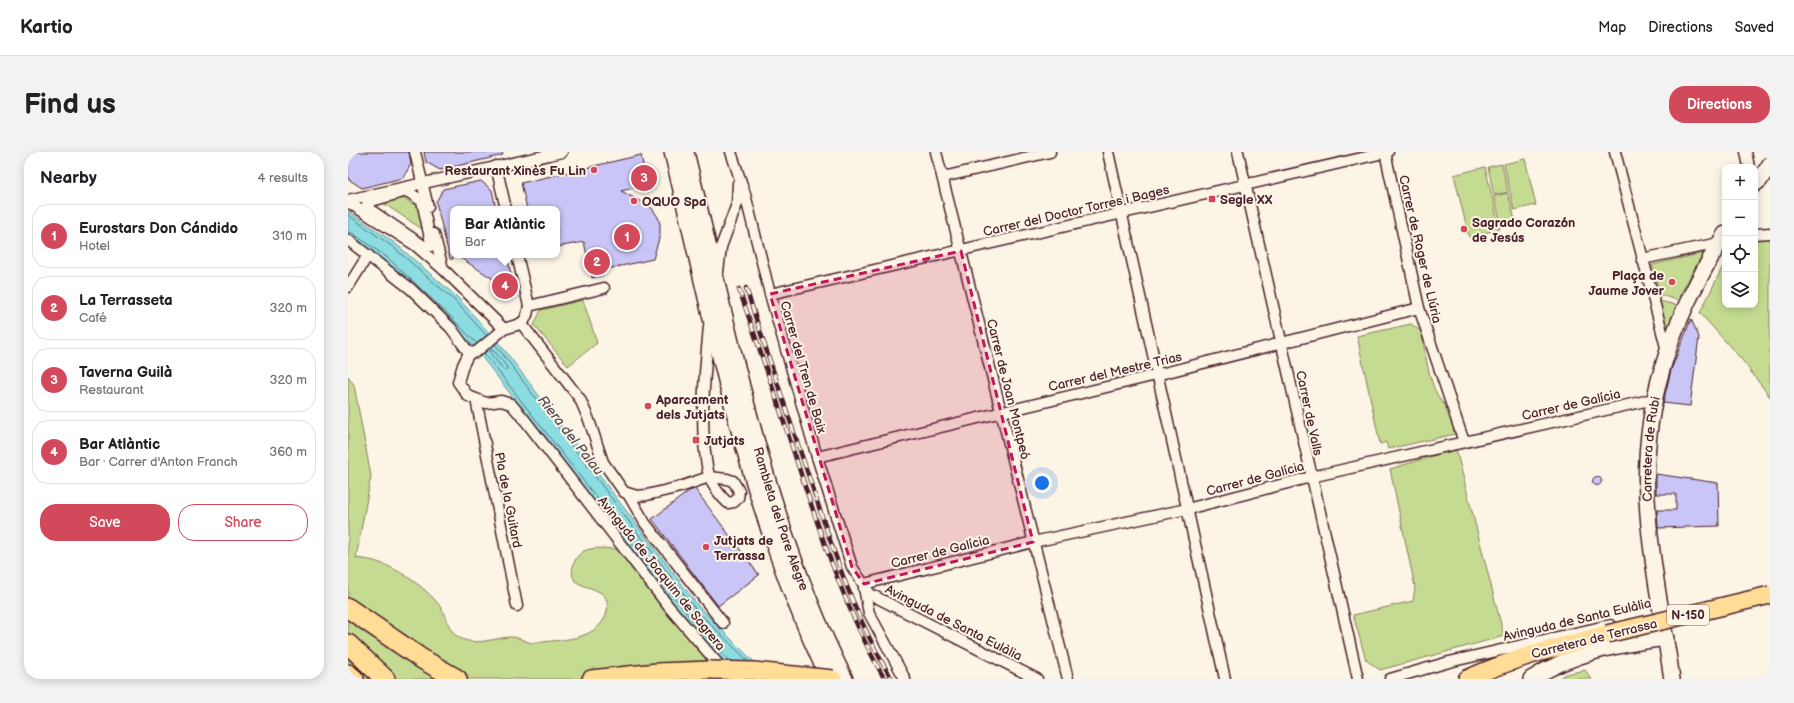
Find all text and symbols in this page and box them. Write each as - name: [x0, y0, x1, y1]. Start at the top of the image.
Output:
- text: Kartio: [20, 16, 73, 39]
- text: Map: [1598, 19, 1626, 36]
- text: Directions: [1648, 19, 1713, 36]
- text: Saved: [1735, 19, 1774, 36]
- button: Directions: [1669, 86, 1770, 123]
- text: Find us: [24, 88, 116, 121]
- place label: Restaurant Xinès Fu Lin: [445, 163, 586, 179]
- pin: 3: [631, 163, 657, 193]
- map controls: [1722, 164, 1758, 308]
- button: +: [1722, 164, 1758, 200]
- marker: Restaurant Xinès Fu Lin: [589, 165, 599, 175]
- text: Nearby: [40, 168, 97, 188]
- text: 4 results: [258, 170, 308, 186]
- street label: Carrer de Roger de Llúria: [1395, 174, 1445, 325]
- street label: Carrer del Doctor Torres i Bages: [982, 182, 1171, 240]
- place label: Segle XX: [1220, 192, 1273, 208]
- place label: OQUO Spa: [642, 194, 706, 210]
- marker: Segle XX: [1207, 194, 1217, 204]
- marker: OQUO Spa: [629, 196, 639, 206]
- button: −: [1722, 200, 1758, 236]
- popup: [450, 206, 560, 258]
- text: Bar Atlàntic: [464, 215, 546, 234]
- place label: Sagrado Corazón de Jesús: [1472, 215, 1575, 246]
- text: Eurostars Don Cándido: [79, 219, 238, 238]
- pin: 1: [614, 222, 640, 252]
- marker: Sagrado Corazón de Jesús: [1459, 224, 1469, 234]
- text: 1: [51, 228, 57, 244]
- text: 310 m: [272, 228, 307, 244]
- text: Bar: [464, 234, 485, 250]
- button: locate: [1722, 236, 1758, 272]
- text: Hotel: [79, 238, 110, 254]
- pin: 2: [584, 247, 610, 277]
- place label: Plaça de Jaume Jover: [1588, 268, 1665, 299]
- pin: 4: [492, 271, 518, 301]
- button: layers: [1722, 272, 1758, 308]
- marker: Plaça de Jaume Jover: [1667, 277, 1677, 287]
- text: La Terrasseta: [79, 291, 173, 310]
- street label: Carrer del Tren de Baix: [776, 299, 830, 435]
- text: 2: [50, 300, 58, 316]
- text: 320 m: [269, 300, 307, 316]
- text: Café: [79, 310, 107, 326]
- street label: Carrer de Joan Montpeó: [983, 317, 1033, 461]
- street label: Carrer del Mestre Trias: [1047, 349, 1184, 395]
- text: Taverna Guilà: [79, 363, 172, 382]
- street label: Carrer de Valls: [1292, 369, 1326, 458]
- text: 3: [50, 372, 58, 388]
- text: 320 m: [269, 372, 307, 388]
- text: Restaurant: [79, 382, 144, 398]
- street label: Carrer de Galícia: [1520, 386, 1622, 424]
- water label: Riera del Palau: [534, 392, 607, 479]
- place label: Aparcament dels Jutjats: [655, 392, 729, 423]
- street label: Carretera de Rubi: [1639, 395, 1664, 502]
- marker: Aparcament dels Jutjats: [643, 401, 653, 411]
- place label: Jutjats: [704, 433, 745, 449]
- text: Bar Atlàntic: [79, 435, 160, 454]
- marker: Jutjats: [691, 435, 701, 445]
- text: 4: [50, 444, 58, 460]
- text: 360 m: [269, 444, 307, 460]
- street label: Rambleta del Pare Alegre: [750, 445, 812, 593]
- street label: Pla de la Guitard: [491, 451, 525, 549]
- text: Bar · Carrer d'Anton Franch: [79, 454, 238, 470]
- street label: Carrer de Galícia: [1205, 458, 1306, 500]
- your location: [1032, 473, 1052, 493]
- street label: Avinguda de Joaquim de Sagrera: [594, 493, 728, 654]
- button: Save: [40, 504, 170, 541]
- button: Share: [178, 504, 308, 541]
- street label: Carrer de Galícia: [889, 532, 991, 572]
- place label: Jutjats de Terrassa: [714, 533, 774, 564]
- marker: Jutjats de Terrassa: [701, 542, 711, 552]
- street label: Avinguda de Santa Eulàlia: [882, 581, 1025, 664]
- street label: Avinguda de Santa Eulàlia: [1502, 595, 1653, 645]
- road number: N-150: [1667, 605, 1709, 625]
- street label: Carretera de Terrassa: [1530, 616, 1659, 662]

